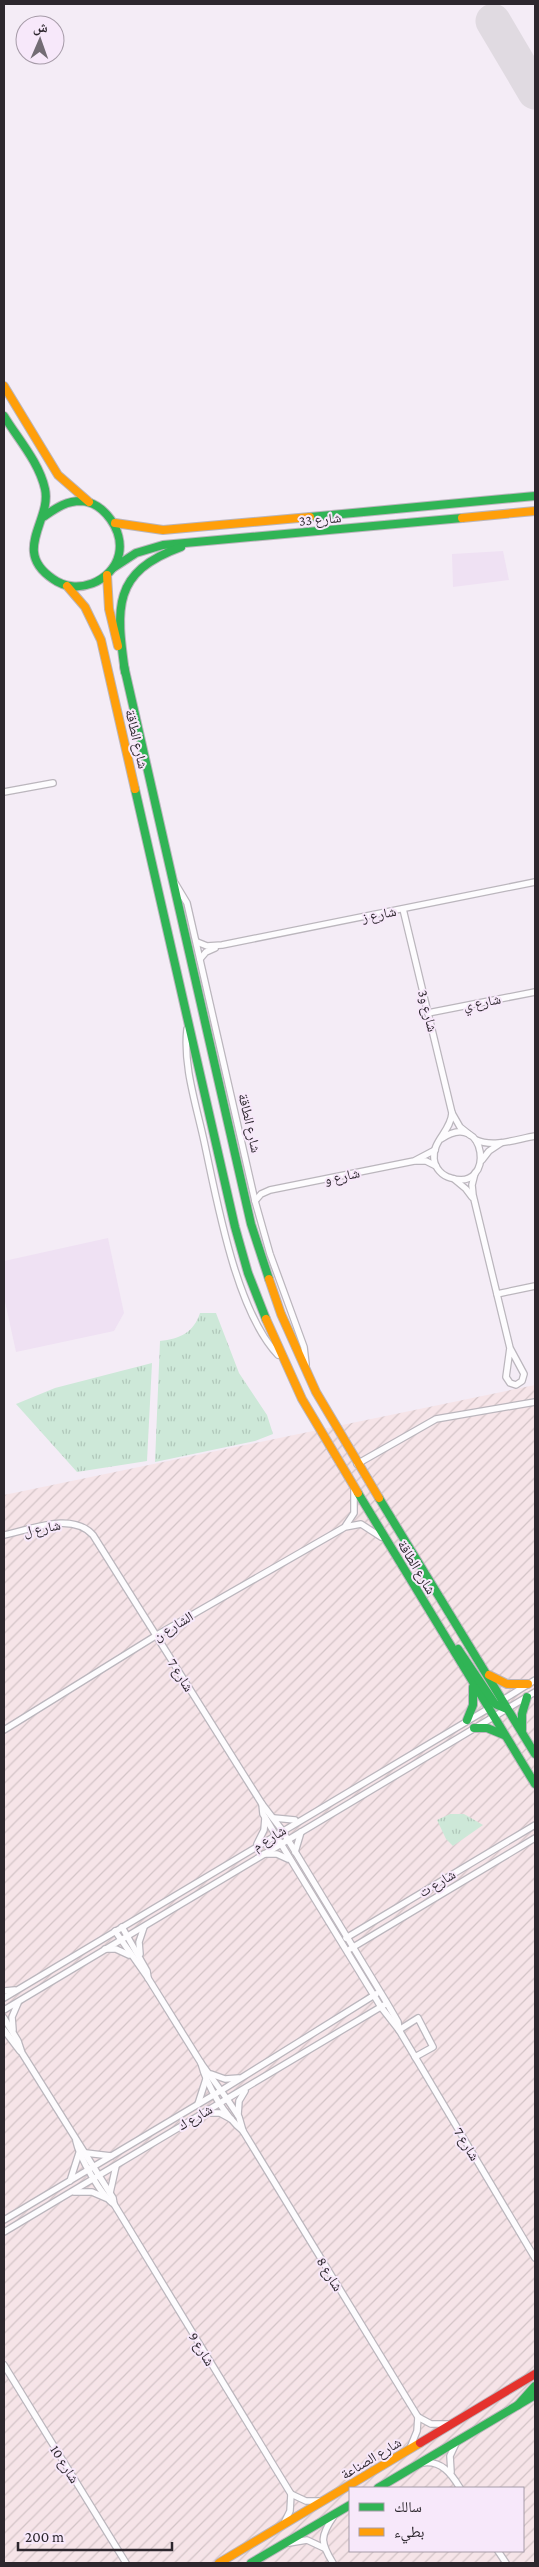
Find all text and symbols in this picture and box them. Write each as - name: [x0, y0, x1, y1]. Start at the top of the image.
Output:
- north arrow: [15, 15, 65, 65]
- text: ش: [33, 19, 48, 36]
- street label: شارع 33: [298, 509, 342, 531]
- street label: شارع الطاقة: [120, 708, 152, 771]
- street label: شارع ز: [359, 903, 398, 927]
- street label: شارع و3: [413, 988, 441, 1034]
- street label: شارع ي: [462, 991, 503, 1017]
- street label: شارع الطاقة: [233, 1092, 265, 1155]
- street label: شارع و: [323, 1164, 362, 1190]
- street label: شارع ل: [22, 1517, 62, 1541]
- street label: شارع الطاقة: [393, 1537, 439, 1598]
- street label: الشارع ن: [150, 1608, 197, 1646]
- street label: شارع 7: [163, 1656, 197, 1695]
- street label: شارع م: [249, 1822, 290, 1856]
- street label: شارع ت: [416, 1866, 459, 1902]
- street label: شارع ك: [175, 2101, 216, 2135]
- street label: شارع 7: [449, 2125, 483, 2164]
- street label: شارع 8: [312, 2254, 346, 2295]
- street label: شارع 9: [184, 2329, 218, 2370]
- street label: شارع الصناعة: [338, 2434, 405, 2484]
- street label: شارع 10: [45, 2442, 83, 2487]
- legend: [349, 2487, 524, 2552]
- text: سالك: [394, 2499, 422, 2515]
- scale bar: [18, 2520, 171, 2552]
- text: بطيء: [394, 2524, 424, 2544]
- text: 200 m: [25, 2529, 64, 2545]

